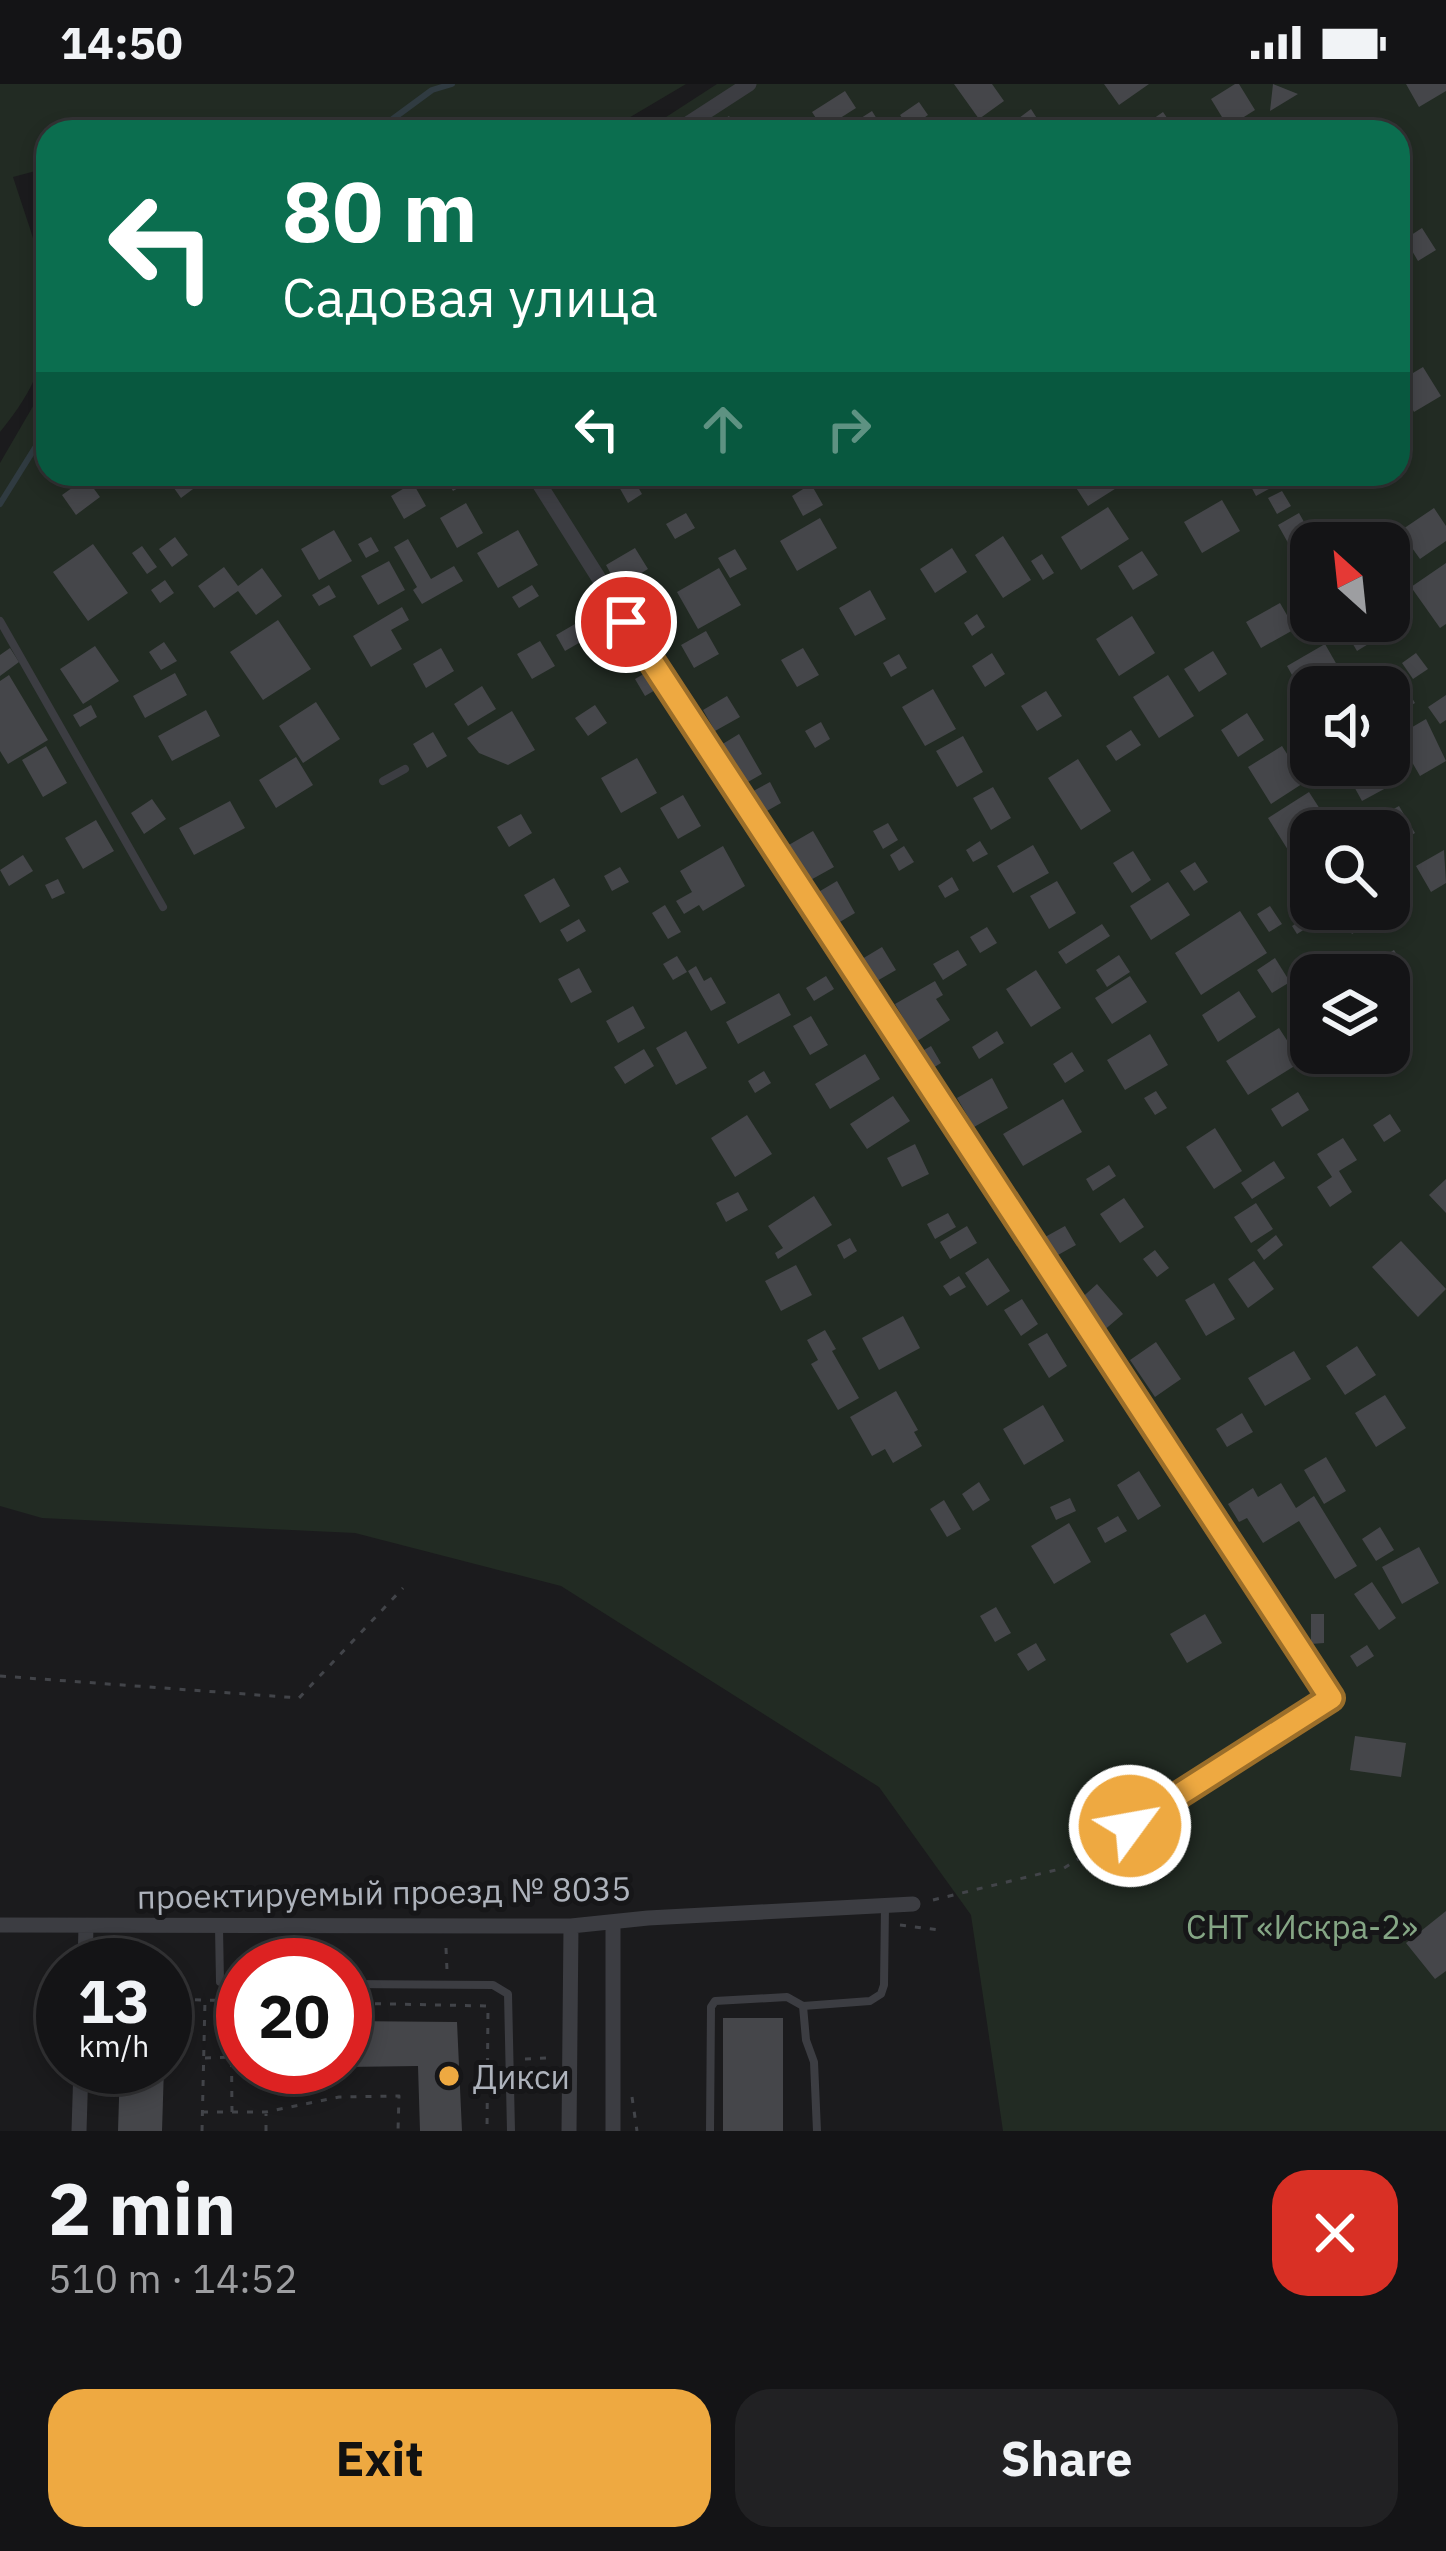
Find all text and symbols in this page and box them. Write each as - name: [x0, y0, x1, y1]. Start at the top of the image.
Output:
- text: 14:50: [60, 13, 183, 71]
- text: 80 m: [282, 156, 478, 265]
- icon: left: [84, 168, 240, 324]
- text: Садовая улица: [282, 262, 658, 332]
- icon: left: [564, 396, 630, 462]
- icon: ahead: [690, 396, 756, 462]
- icon: right: [816, 396, 882, 462]
- north arrow: [1290, 522, 1410, 642]
- map controls: [1290, 522, 1410, 1074]
- pin: [575, 571, 677, 673]
- icon: arrive: [593, 589, 659, 655]
- button: sound: [1290, 666, 1410, 786]
- button: search: [1290, 810, 1410, 930]
- button: layers: [1290, 954, 1410, 1074]
- position arrow: [1067, 1763, 1193, 1889]
- street label: проектируемый проезд № 8035: [136, 1866, 632, 1918]
- park label: СНТ «Искра-2»: [1186, 1905, 1418, 1948]
- speed limit sign: 20: [216, 1938, 372, 2094]
- text: 13: [78, 1961, 150, 2040]
- text: km/h: [79, 2026, 149, 2065]
- place label: Дикси: [473, 2055, 570, 2098]
- marker: Дикси: [436, 2063, 462, 2089]
- text: 2 min: [48, 2161, 236, 2255]
- button: close: [1272, 2170, 1398, 2296]
- text: 510 m · 14:52: [48, 2253, 298, 2304]
- button: Exit: [48, 2389, 711, 2527]
- button: Share: [735, 2389, 1398, 2527]

